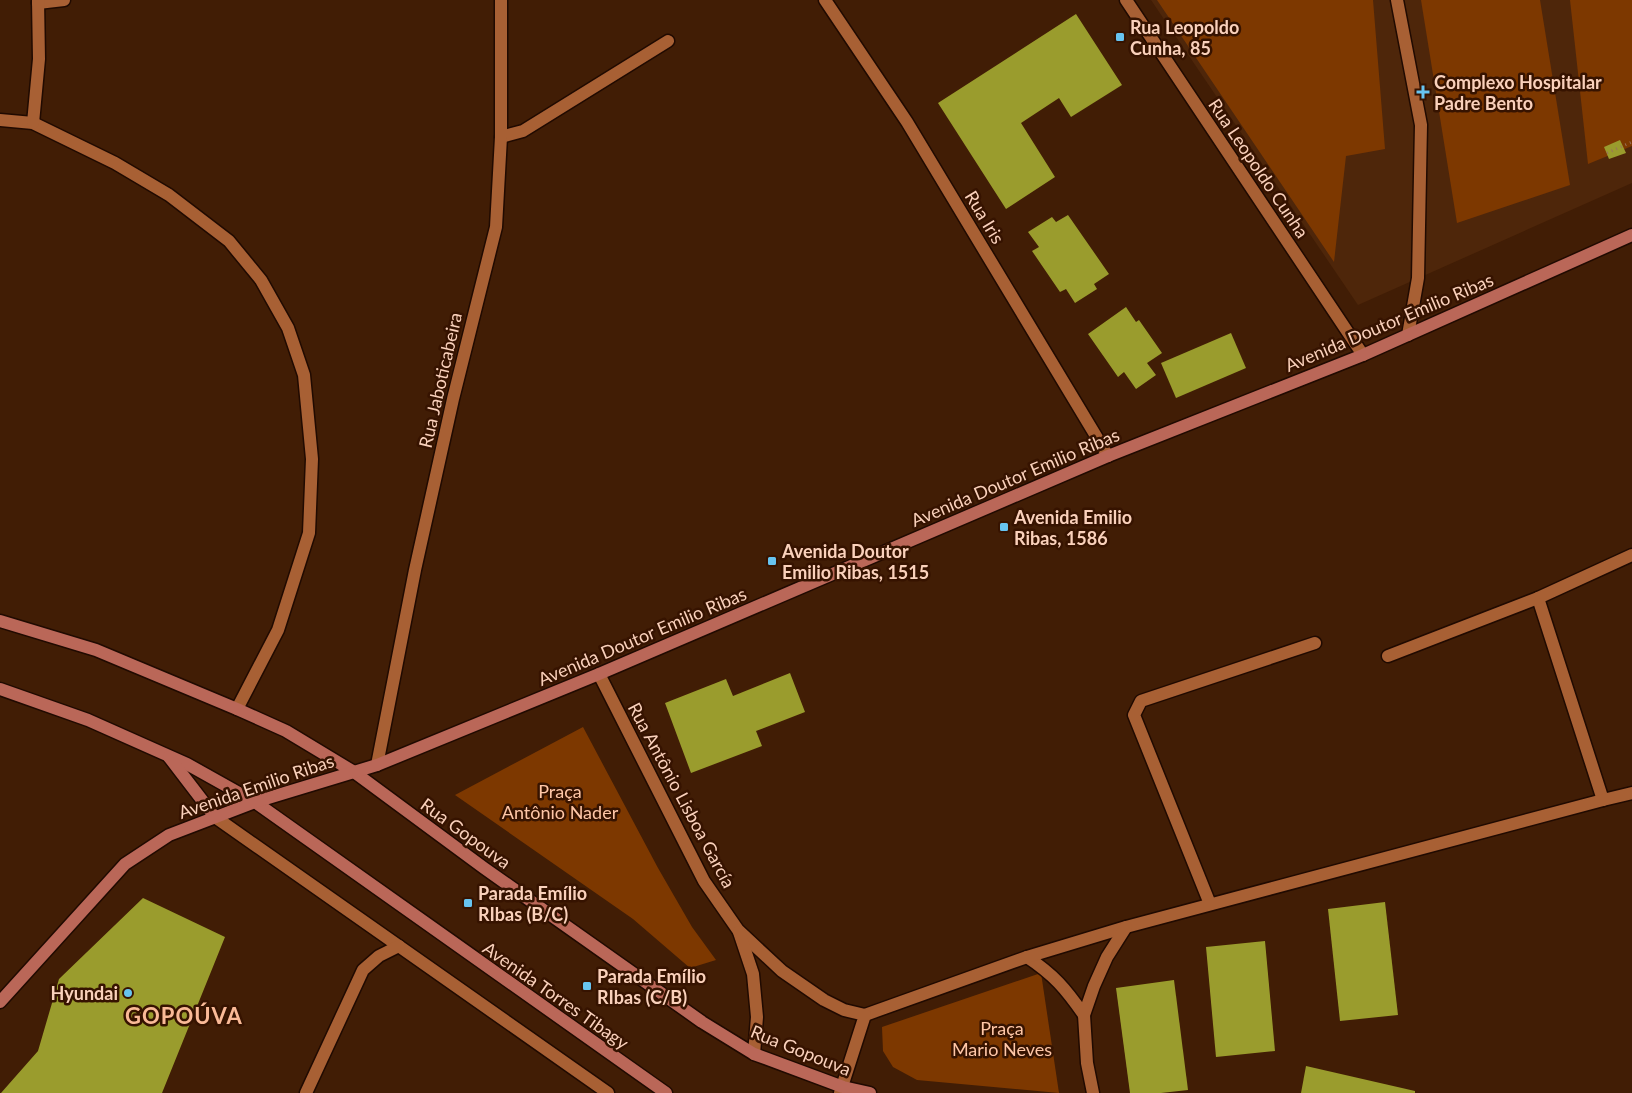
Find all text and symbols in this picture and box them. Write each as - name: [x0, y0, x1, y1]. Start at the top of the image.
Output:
- place label: Rua Leopoldo Cunha, 85: [1130, 16, 1239, 59]
- marker: Rua Leopoldo Cunha, 85: [1114, 31, 1126, 43]
- place label: Complexo Hospitalar Padre Bento: [1434, 71, 1602, 114]
- marker: Complexo Hospitalar Padre Bento: [1416, 85, 1430, 99]
- street label: Rua Leopoldo Cunha: [1204, 94, 1314, 242]
- street label: Rua Iris: [961, 186, 1009, 248]
- street label: Avenida Doutor Emilio Ribas: [1282, 268, 1497, 376]
- street label: Rua Jaboticabeira: [414, 310, 466, 450]
- street label: Avenida Doutor Emilio Ribas: [908, 423, 1123, 531]
- place label: Avenida Emilio Ribas, 1586: [1013, 506, 1132, 549]
- marker: Avenida Emilio Ribas, 1586: [998, 521, 1010, 533]
- place label: Avenida Doutor Emilio Ribas, 1515: [781, 540, 929, 583]
- marker: Avenida Doutor Emilio Ribas, 1515: [766, 555, 778, 567]
- street label: Avenida Doutor Emilio Ribas: [535, 582, 750, 690]
- street label: Rua Antônio Lisboa García: [624, 698, 740, 892]
- street label: Avenida Emilio Ribas: [175, 749, 337, 823]
- park label: Praça Antônio Nader: [502, 780, 619, 823]
- street label: Rua Gopouva: [417, 793, 515, 873]
- place label: Parada Emílio RIbas (B/C): [478, 882, 587, 925]
- marker: Parada Emílio RIbas (B/C): [462, 897, 474, 909]
- street label: Avenida Torres Tibagy: [479, 936, 634, 1054]
- place label: Parada Emílio RIbas (C/B): [597, 965, 706, 1008]
- marker: Parada Emílio RIbas (C/B): [581, 980, 593, 992]
- place label: Hyundai: [51, 982, 118, 1004]
- marker: Hyundai: [122, 987, 134, 999]
- district label: GOPOÚVA: [125, 1002, 243, 1029]
- park label: Praça Mario Neves: [952, 1017, 1052, 1060]
- street label: Rua Gopouva: [748, 1020, 854, 1080]

